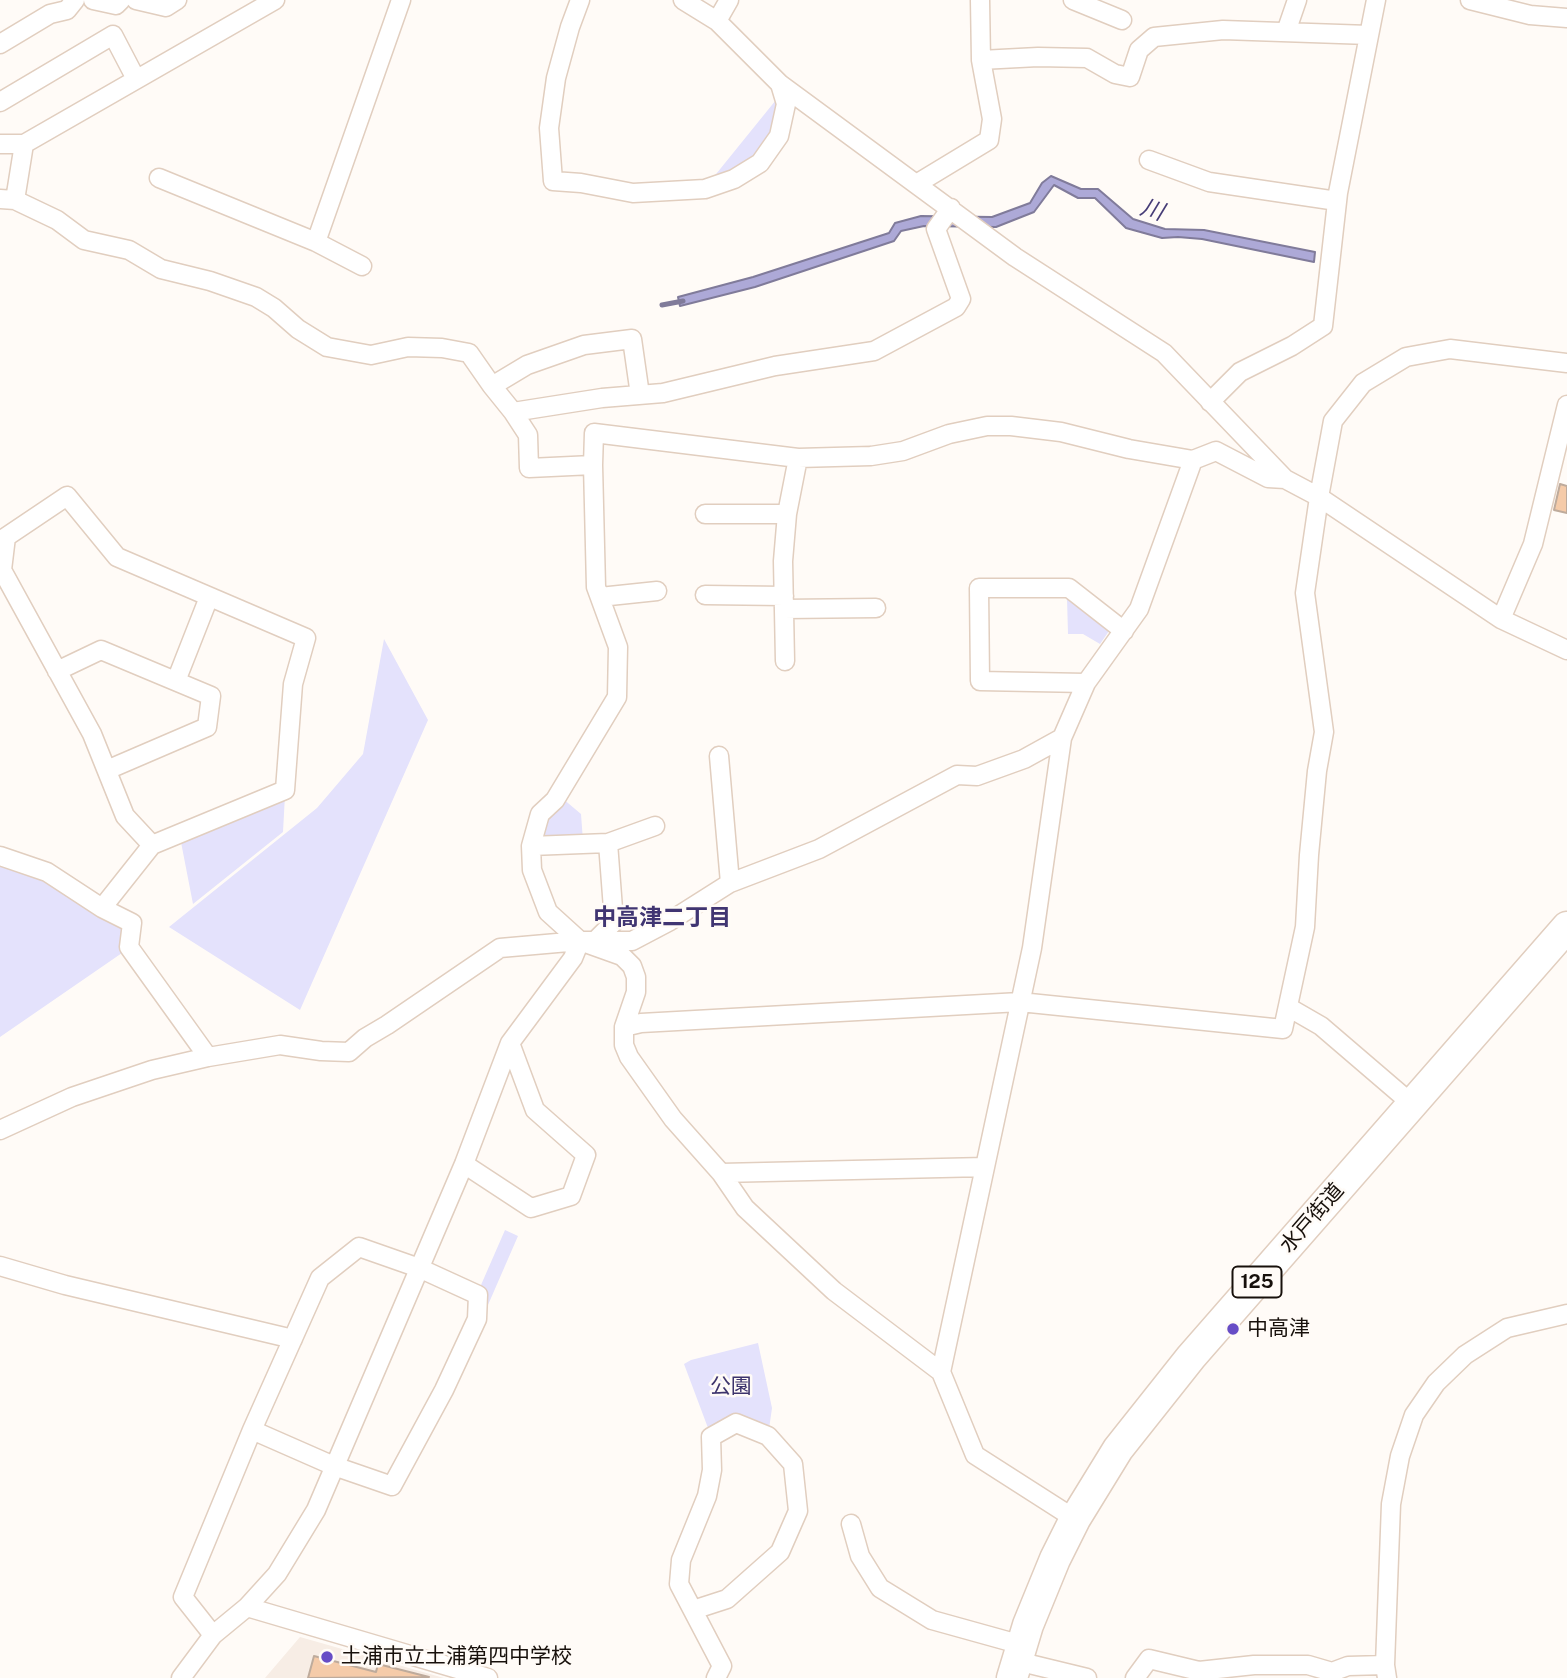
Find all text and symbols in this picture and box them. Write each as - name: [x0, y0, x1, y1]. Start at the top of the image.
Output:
- water label: 川: [1137, 193, 1167, 227]
- district label: 中高津二丁目: [593, 904, 731, 932]
- street label: 水戸街道: [1275, 1178, 1349, 1258]
- road number: 125: [1232, 1266, 1282, 1298]
- place label: 中高津: [1247, 1316, 1310, 1342]
- marker: 中高津: [1225, 1321, 1241, 1337]
- park label: 公園: [710, 1374, 752, 1400]
- place label: 土浦市立土浦第四中学校: [341, 1644, 572, 1670]
- marker: 土浦市立土浦第四中学校: [319, 1649, 335, 1665]

